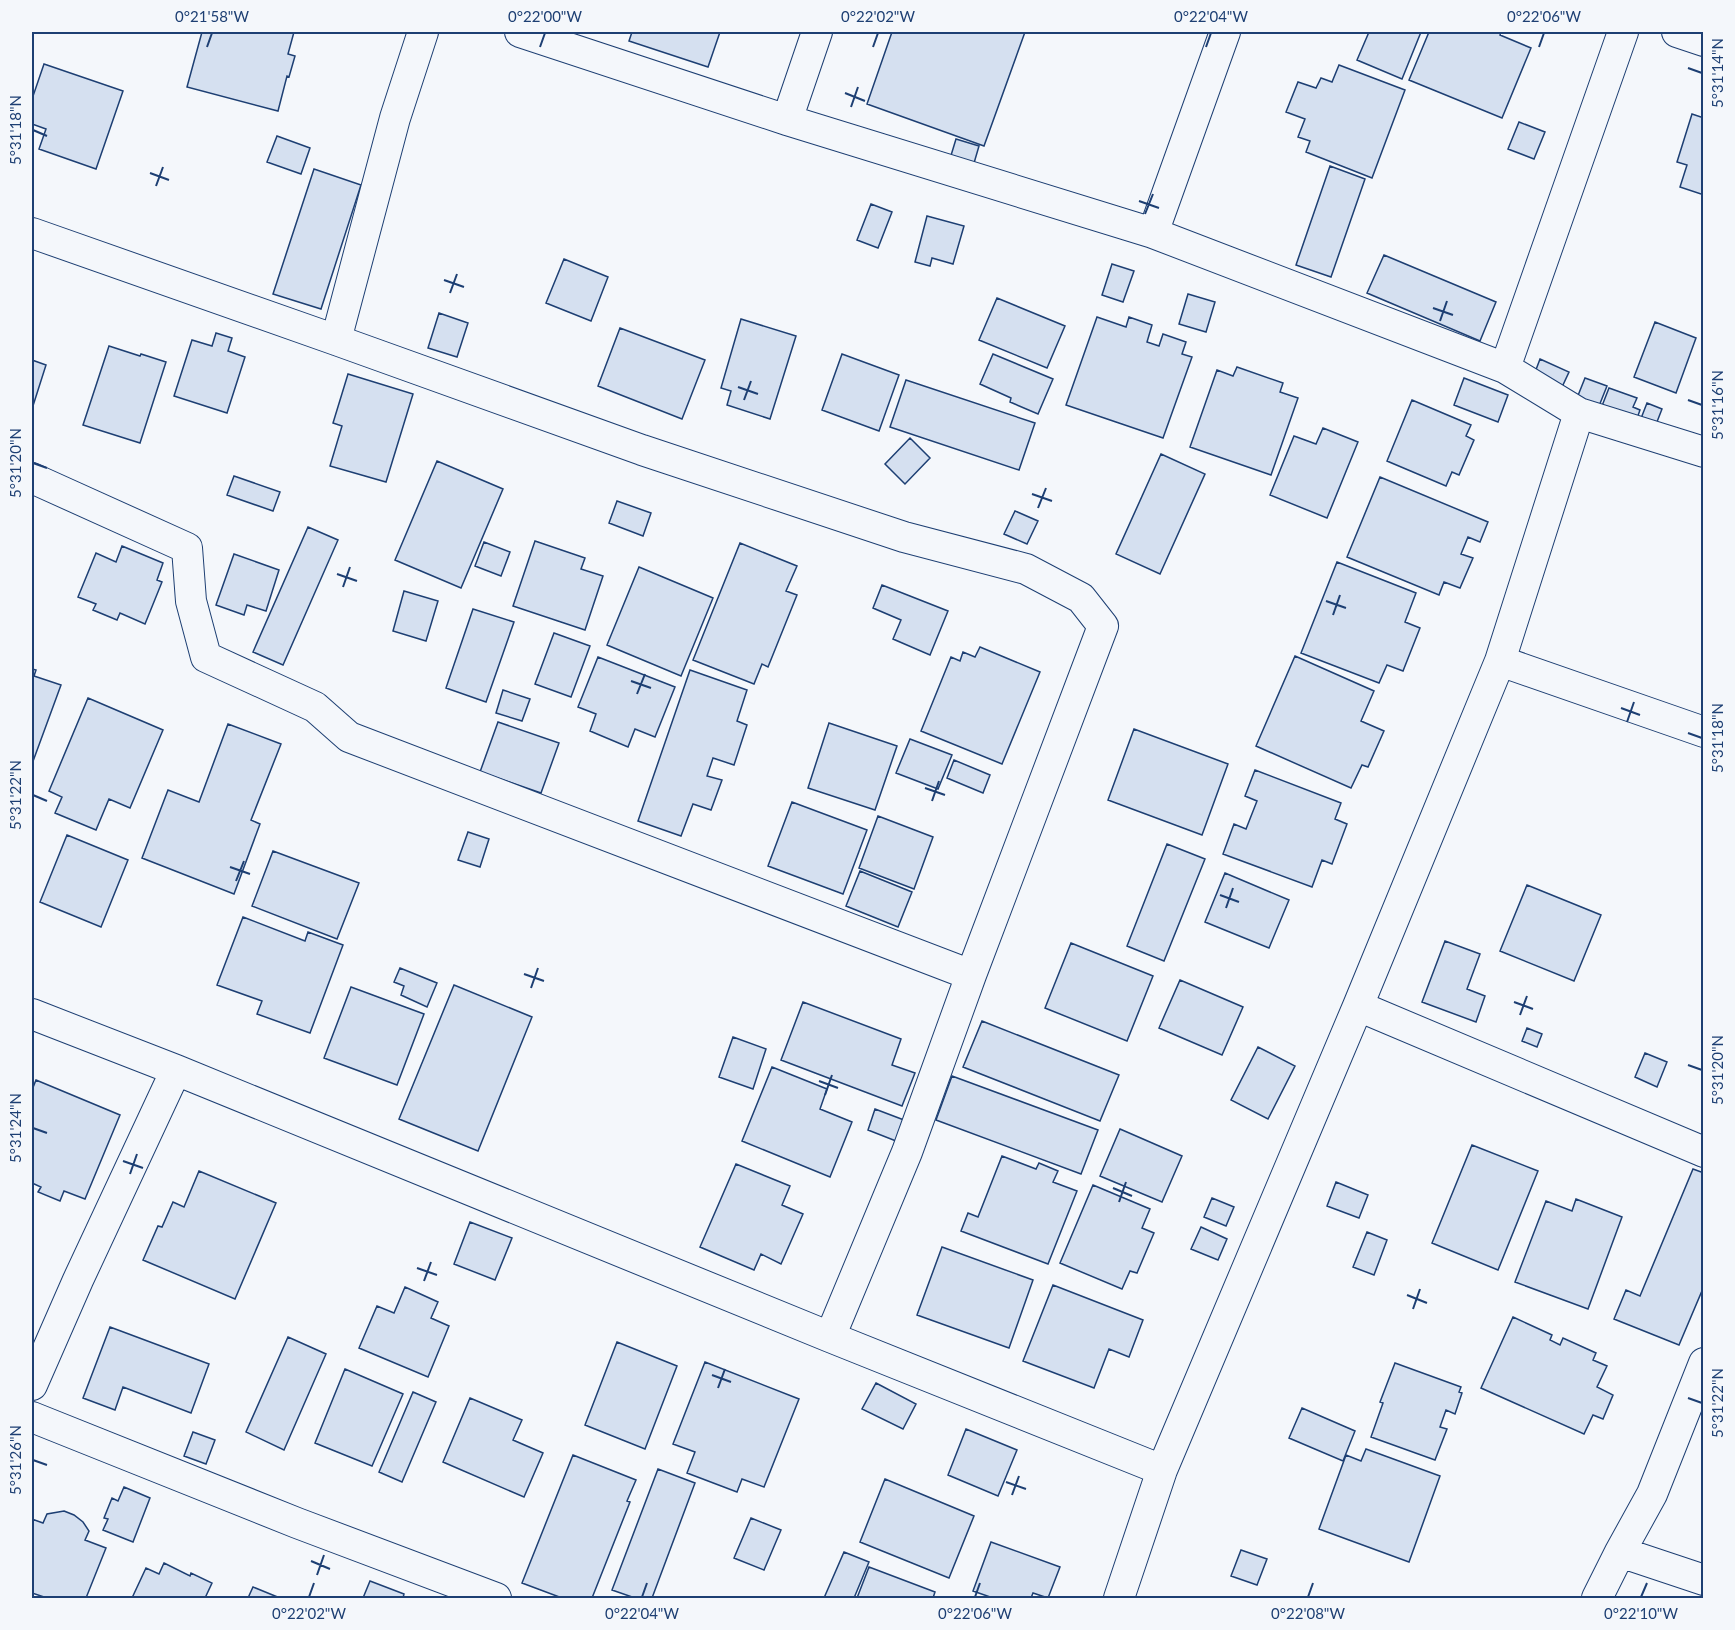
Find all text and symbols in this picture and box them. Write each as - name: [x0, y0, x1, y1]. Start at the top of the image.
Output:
- text: 0°21'58"W: [175, 7, 249, 25]
- text: 0°22'00"W: [508, 7, 582, 25]
- text: 0°22'02"W: [841, 7, 915, 25]
- text: 0°22'04"W: [1174, 7, 1248, 25]
- text: 0°22'06"W: [1507, 7, 1581, 25]
- text: 5°31'14"N: [1708, 38, 1726, 108]
- text: 5°31'18"N: [6, 95, 24, 165]
- text: 5°31'16"N: [1708, 370, 1726, 440]
- text: 5°31'20"N: [6, 428, 24, 498]
- text: 5°31'18"N: [1708, 703, 1726, 773]
- text: 5°31'22"N: [6, 760, 24, 830]
- text: 5°31'20"N: [1708, 1035, 1726, 1105]
- text: 5°31'24"N: [6, 1093, 24, 1163]
- text: 5°31'22"N: [1708, 1368, 1726, 1438]
- text: 5°31'26"N: [6, 1425, 24, 1495]
- text: 0°22'02"W: [272, 1604, 346, 1622]
- text: 0°22'04"W: [605, 1604, 679, 1622]
- text: 0°22'06"W: [938, 1604, 1012, 1622]
- text: 0°22'08"W: [1271, 1604, 1345, 1622]
- text: 0°22'10"W: [1604, 1604, 1678, 1622]

